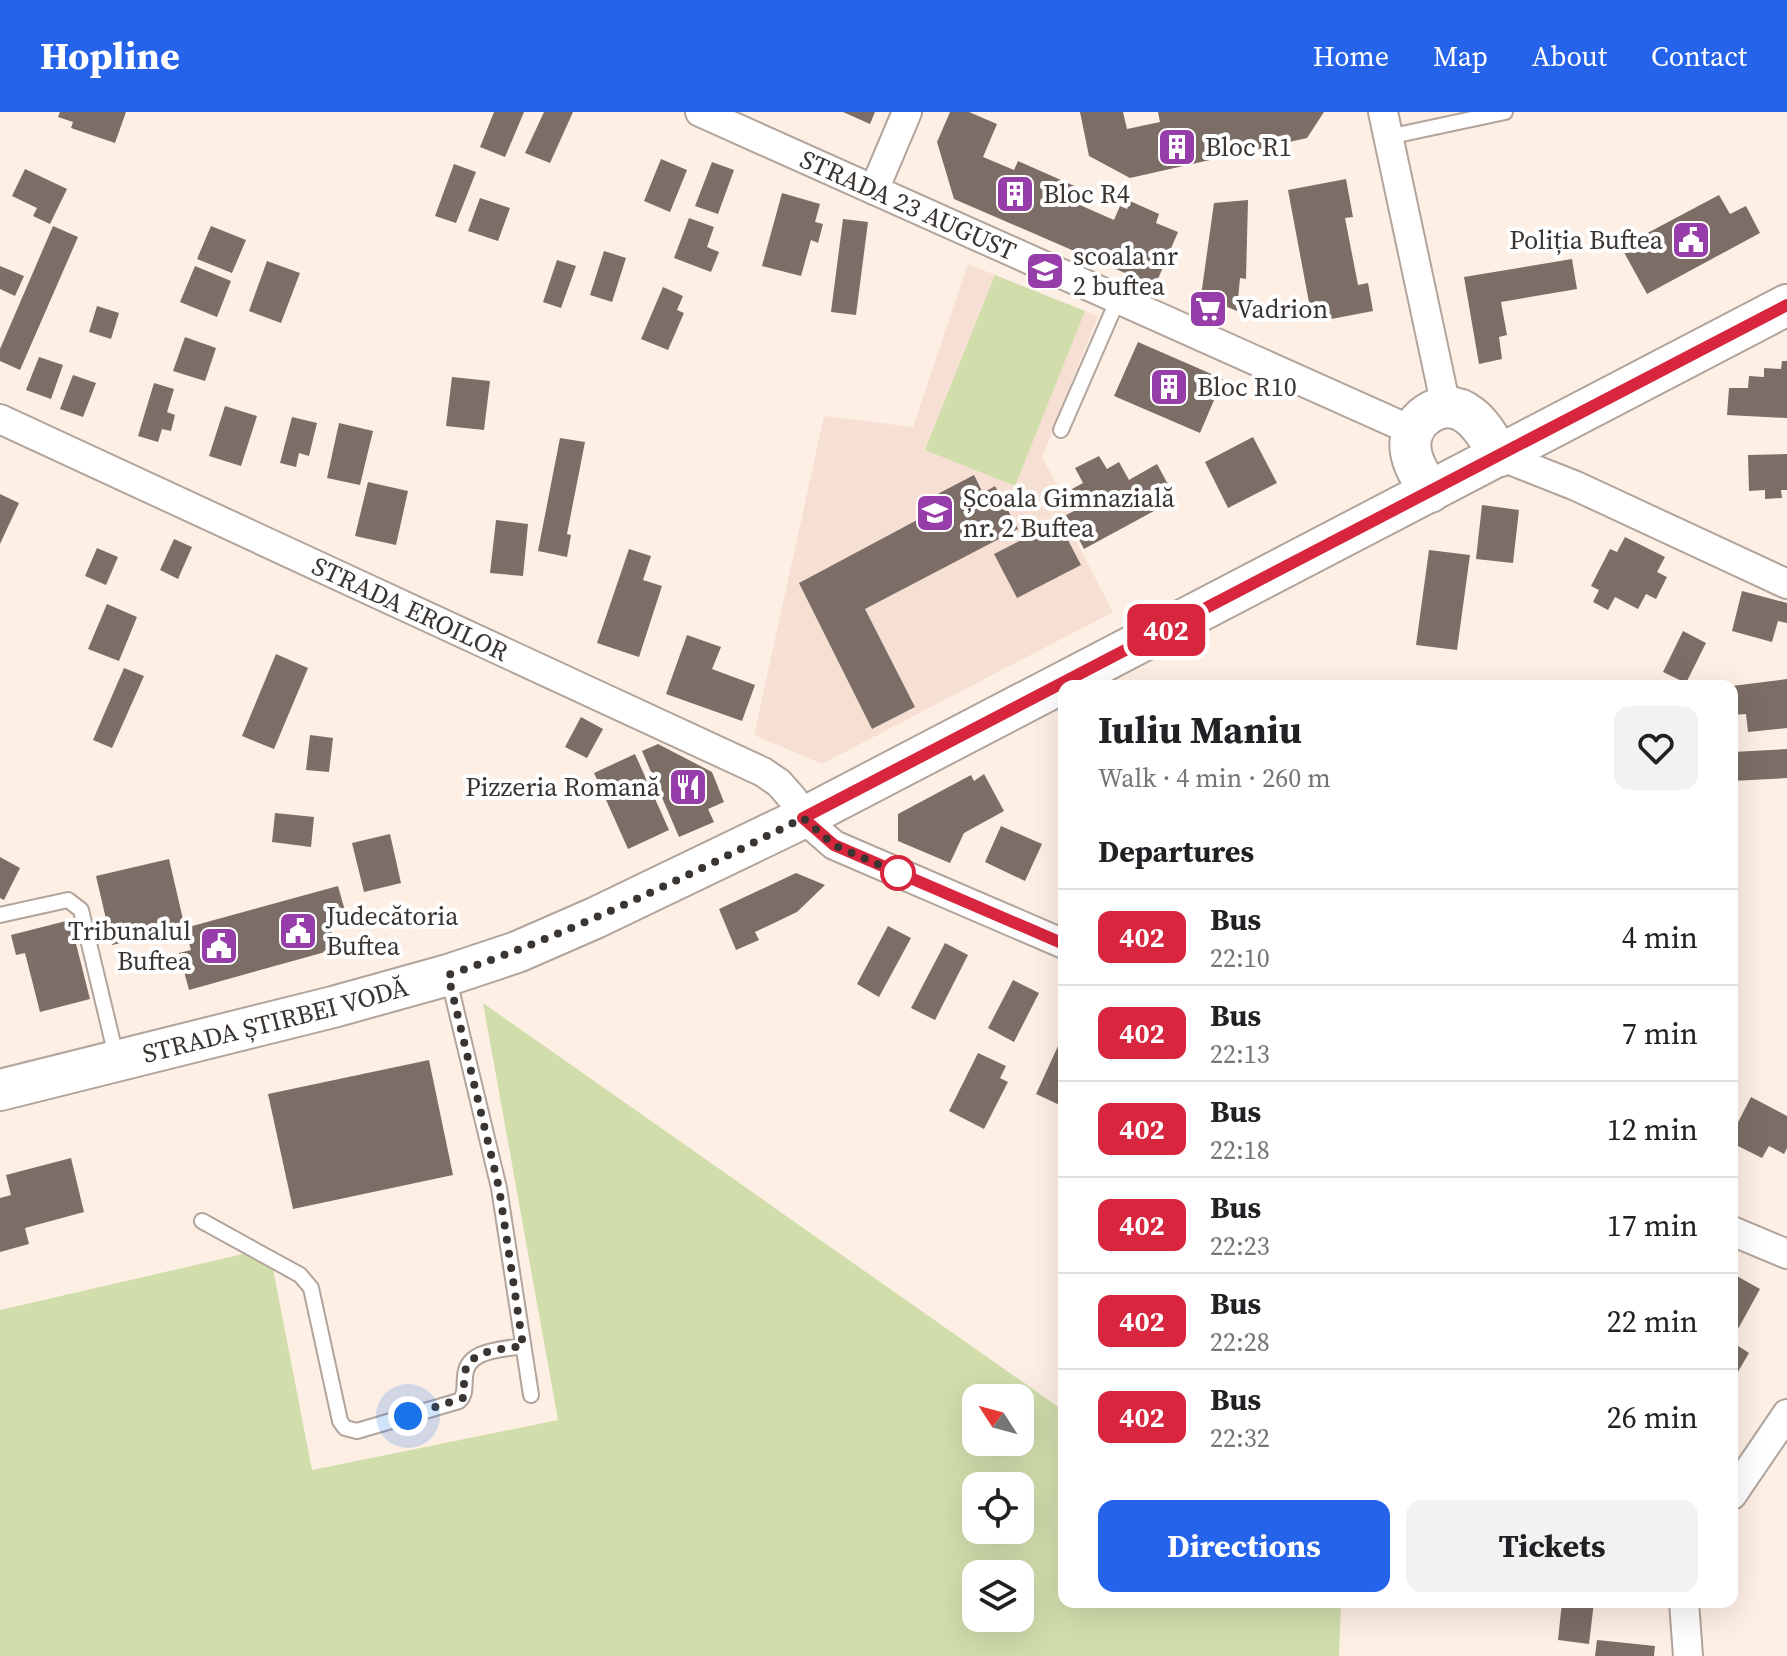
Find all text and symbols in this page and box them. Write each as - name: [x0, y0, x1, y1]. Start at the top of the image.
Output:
- text: Hopline: [40, 30, 180, 82]
- text: Home: [1313, 37, 1389, 75]
- text: Map: [1433, 37, 1488, 75]
- text: About: [1532, 37, 1607, 75]
- text: Contact: [1651, 37, 1747, 75]
- building icon: Bloc R1: [1156, 126, 1198, 168]
- place label: Bloc R1: [1205, 129, 1292, 165]
- street label: STRADA 23 AUGUST: [794, 141, 1022, 269]
- building icon: Bloc R4: [994, 173, 1036, 215]
- place label: Bloc R4: [1043, 176, 1130, 212]
- public building icon: Poliția Buftea: [1670, 219, 1712, 261]
- place label: Poliția Buftea: [1509, 222, 1664, 258]
- place label: scoala nr 2 buftea: [1073, 238, 1178, 304]
- school or university icon: scoala nr 2 buftea: [1024, 250, 1066, 292]
- supermarket icon: Vadrion: [1187, 288, 1229, 330]
- place label: Vadrion: [1236, 291, 1328, 327]
- building icon: Bloc R10: [1148, 366, 1190, 408]
- place label: Bloc R10: [1197, 369, 1297, 405]
- place label: Școala Gimnazială nr. 2 Buftea: [963, 480, 1176, 546]
- school or university icon: Școala Gimnazială nr. 2 Buftea: [914, 492, 956, 534]
- street label: STRADA EROILOR: [306, 548, 514, 670]
- line badge: 402: [1120, 604, 1212, 656]
- text: 402: [1143, 611, 1189, 649]
- text: Iuliu Maniu: [1098, 704, 1302, 756]
- button: heart: [1614, 706, 1698, 790]
- text: Walk · 4 min · 260 m: [1098, 760, 1331, 796]
- restaurant icon: Pizzeria Romană: [667, 766, 709, 808]
- place label: Pizzeria Romană: [465, 769, 661, 805]
- text: Departures: [1098, 831, 1254, 872]
- unlabelled marker: [881, 856, 915, 890]
- place label: Judecătoria Buftea: [325, 898, 459, 964]
- text: Bus: [1210, 899, 1261, 940]
- public building icon: Judecătoria Buftea: [277, 910, 319, 952]
- place label: Tribunalul Buftea: [68, 913, 192, 979]
- text: 4 min: [1622, 917, 1698, 958]
- text: 402: [1119, 918, 1165, 956]
- public building icon: Tribunalul Buftea: [198, 925, 240, 967]
- text: 22:10: [1210, 940, 1270, 976]
- street label: STRADA ȘTIRBEI VODĂ: [139, 969, 412, 1072]
- text: Bus: [1210, 995, 1261, 1036]
- text: 7 min: [1622, 1013, 1698, 1054]
- text: 402: [1119, 1014, 1165, 1052]
- text: 22:13: [1210, 1036, 1270, 1072]
- text: Bus: [1210, 1091, 1261, 1132]
- text: 12 min: [1607, 1109, 1698, 1150]
- text: 402: [1119, 1110, 1165, 1148]
- text: 22:18: [1210, 1132, 1270, 1168]
- text: Bus: [1210, 1187, 1261, 1228]
- text: 17 min: [1607, 1205, 1698, 1246]
- text: 402: [1119, 1206, 1165, 1244]
- text: 22:23: [1210, 1228, 1270, 1264]
- text: Bus: [1210, 1283, 1261, 1324]
- text: 22 min: [1607, 1301, 1698, 1342]
- text: 402: [1119, 1302, 1165, 1340]
- text: 22:28: [1210, 1324, 1270, 1360]
- text: Bus: [1210, 1379, 1261, 1420]
- north arrow: [962, 1384, 1034, 1456]
- map controls: [962, 1384, 1034, 1632]
- your location: [388, 1396, 428, 1436]
- text: 26 min: [1607, 1397, 1698, 1438]
- text: 402: [1119, 1398, 1165, 1436]
- text: 22:32: [1210, 1420, 1270, 1456]
- button: locate: [962, 1472, 1034, 1544]
- button: Directions: [1098, 1500, 1390, 1592]
- button: Tickets: [1406, 1500, 1698, 1592]
- button: layers: [962, 1560, 1034, 1632]

